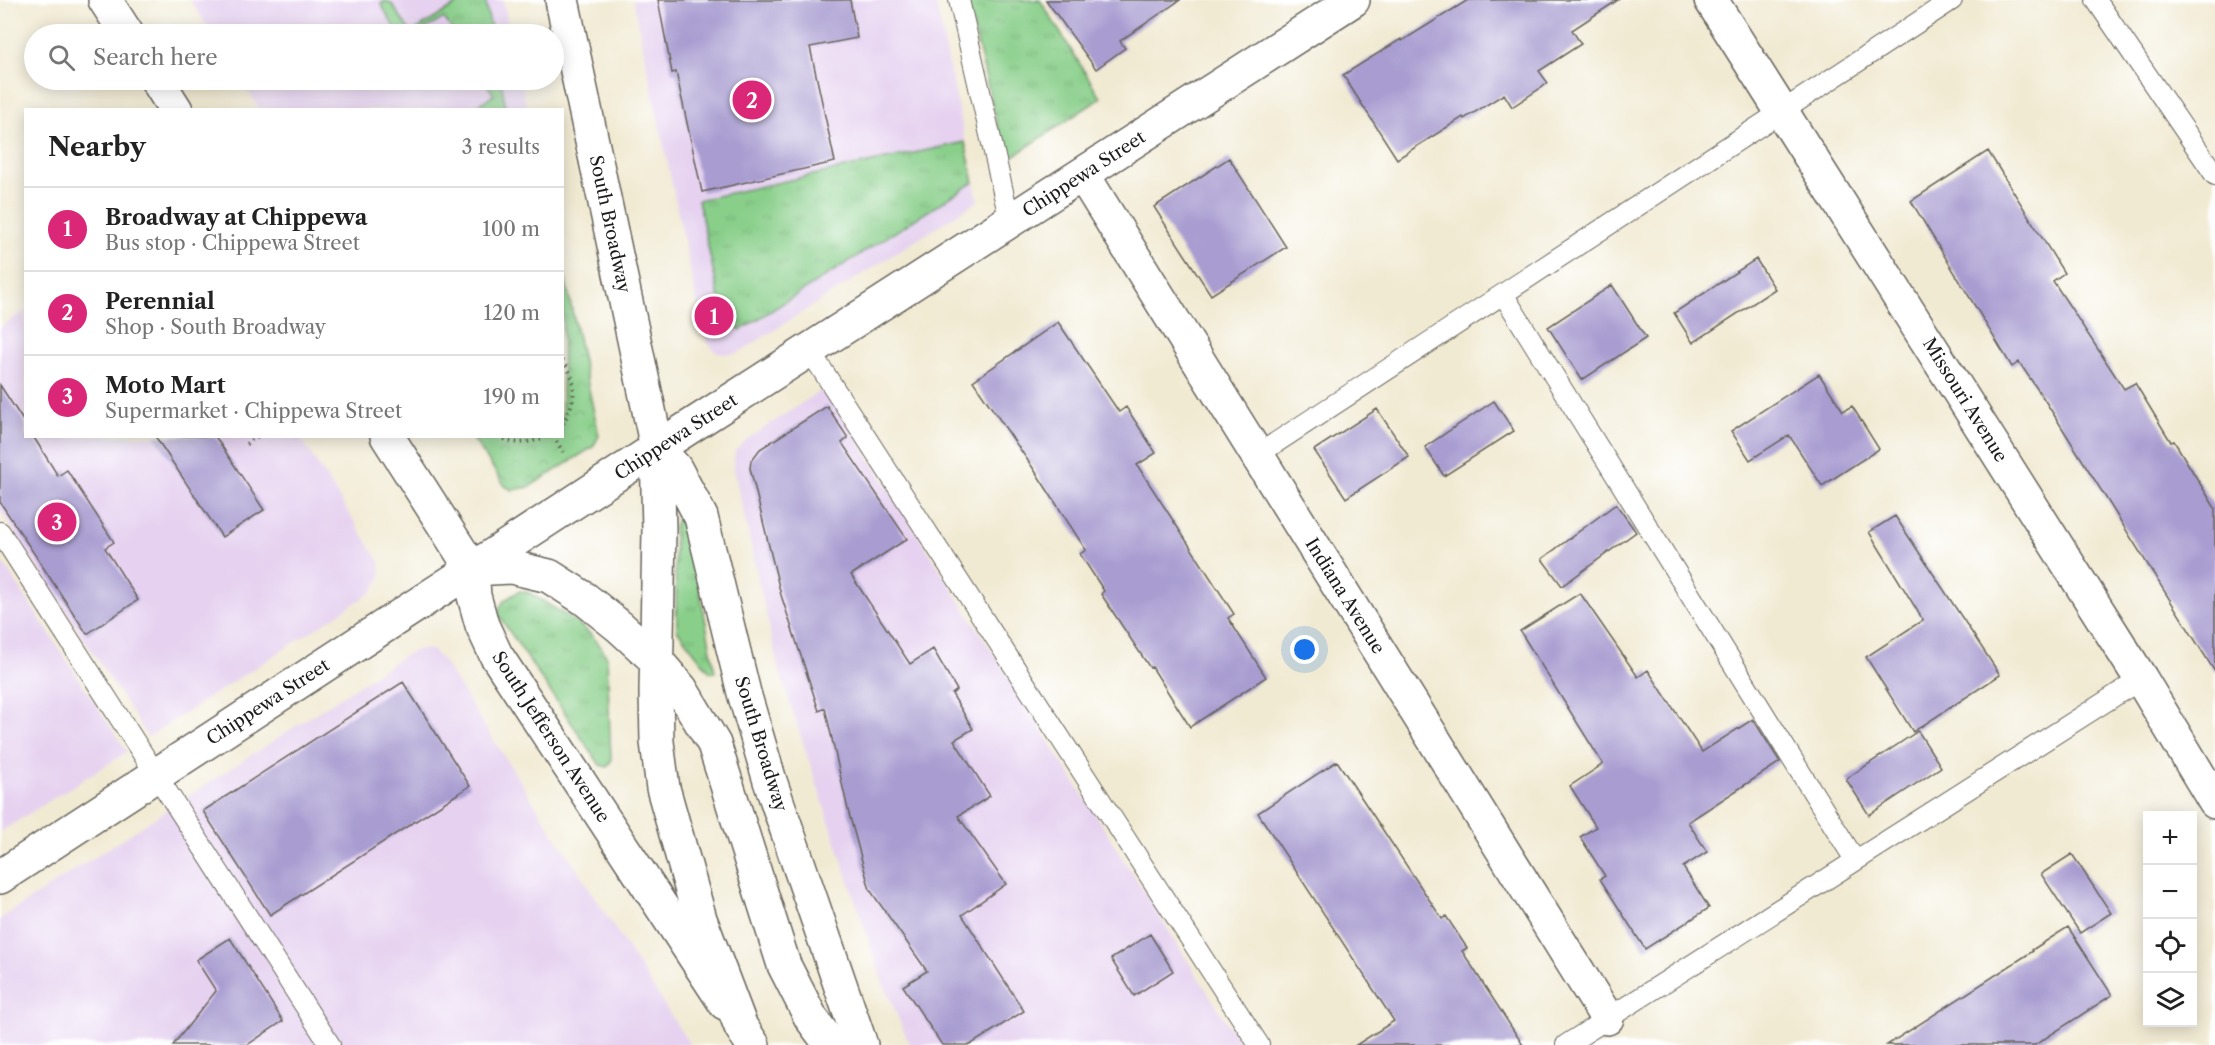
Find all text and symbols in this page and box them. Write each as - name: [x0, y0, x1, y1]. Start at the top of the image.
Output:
- search box: [24, 24, 564, 90]
- icon: search: [45, 41, 78, 74]
- text: Search here: [93, 44, 218, 71]
- pin: 2: [732, 78, 771, 122]
- street label: Chippewa Street: [1018, 126, 1150, 222]
- text: Nearby: [48, 131, 146, 163]
- text: 3 results: [462, 135, 540, 159]
- street label: South Broadway: [585, 153, 636, 296]
- text: Broadway at Chippewa: [105, 204, 367, 231]
- text: 1: [63, 217, 72, 241]
- text: 100 m: [482, 217, 540, 241]
- text: Bus stop · Chippewa Street: [105, 231, 360, 255]
- text: Perennial: [105, 288, 215, 315]
- pin: 1: [694, 294, 734, 338]
- text: 2: [62, 301, 73, 325]
- text: 120 m: [483, 301, 540, 325]
- text: Shop · South Broadway: [105, 315, 326, 339]
- street label: Missouri Avenue: [1918, 334, 2012, 466]
- text: Moto Mart: [105, 372, 226, 399]
- text: 3: [62, 385, 73, 409]
- text: 190 m: [483, 385, 540, 409]
- street label: Chippewa Street: [610, 389, 742, 485]
- text: Supermarket · Chippewa Street: [105, 399, 402, 423]
- pin: 3: [38, 500, 76, 544]
- street label: Indiana Avenue: [1301, 534, 1389, 658]
- your location: [1290, 635, 1319, 664]
- street label: South Jefferson Avenue: [487, 647, 615, 827]
- street label: Chippewa Street: [202, 654, 334, 750]
- street label: South Broadway: [730, 674, 792, 815]
- map controls: [2143, 811, 2197, 1027]
- button: +: [2143, 811, 2197, 865]
- button: −: [2143, 865, 2197, 919]
- button: locate: [2143, 919, 2197, 973]
- button: layers: [2143, 973, 2197, 1027]

